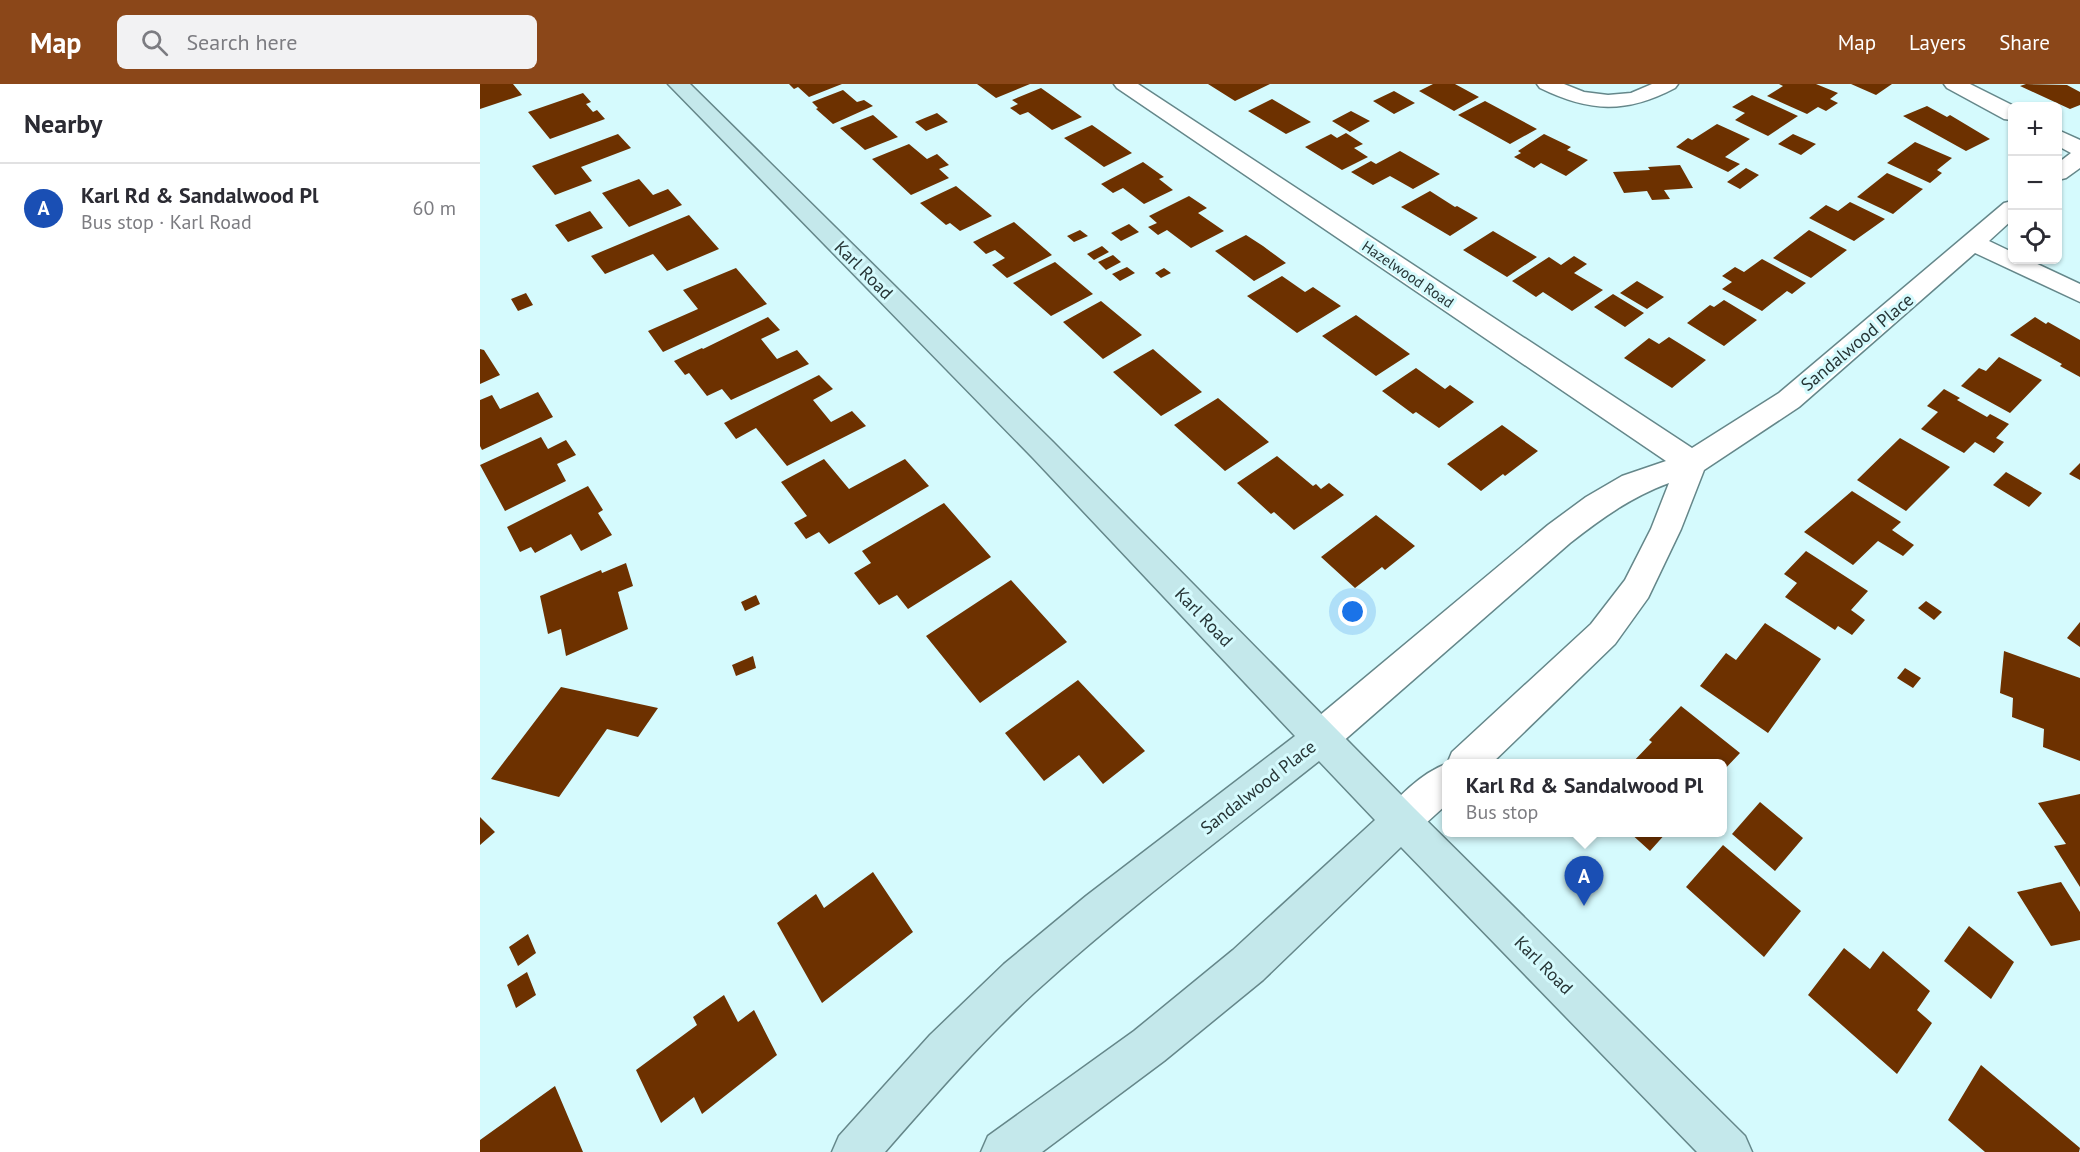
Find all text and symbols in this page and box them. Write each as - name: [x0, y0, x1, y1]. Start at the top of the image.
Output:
- search box: [117, 15, 537, 69]
- text: Map: [30, 24, 81, 61]
- icon: search: [138, 26, 171, 59]
- text: Search here: [186, 28, 297, 56]
- text: Map: [1838, 29, 1876, 56]
- text: Layers: [1909, 29, 1966, 56]
- text: Share: [1999, 29, 2050, 56]
- map controls: [2008, 102, 2062, 264]
- button: +: [2008, 102, 2062, 156]
- text: Nearby: [24, 107, 102, 140]
- button: −: [2008, 156, 2062, 210]
- text: Karl Rd & Sandalwood Pl: [81, 181, 319, 209]
- text: A: [37, 195, 50, 221]
- text: 60 m: [413, 195, 456, 221]
- text: Bus stop · Karl Road: [81, 209, 252, 235]
- button: locate: [2008, 210, 2062, 264]
- street label: Karl Road: [830, 236, 898, 304]
- street label: Hazelwood Road: [1358, 236, 1458, 312]
- street label: Sandalwood Place: [1796, 288, 1918, 396]
- street label: Karl Road: [1170, 583, 1238, 651]
- your location: [1338, 597, 1367, 626]
- street label: Sandalwood Place: [1196, 735, 1320, 839]
- popup: [1442, 759, 1727, 837]
- text: Karl Rd & Sandalwood Pl: [1466, 771, 1703, 799]
- text: Bus stop: [1466, 799, 1538, 825]
- pin: A: [1564, 856, 1604, 906]
- street label: Karl Road: [1510, 931, 1578, 999]

